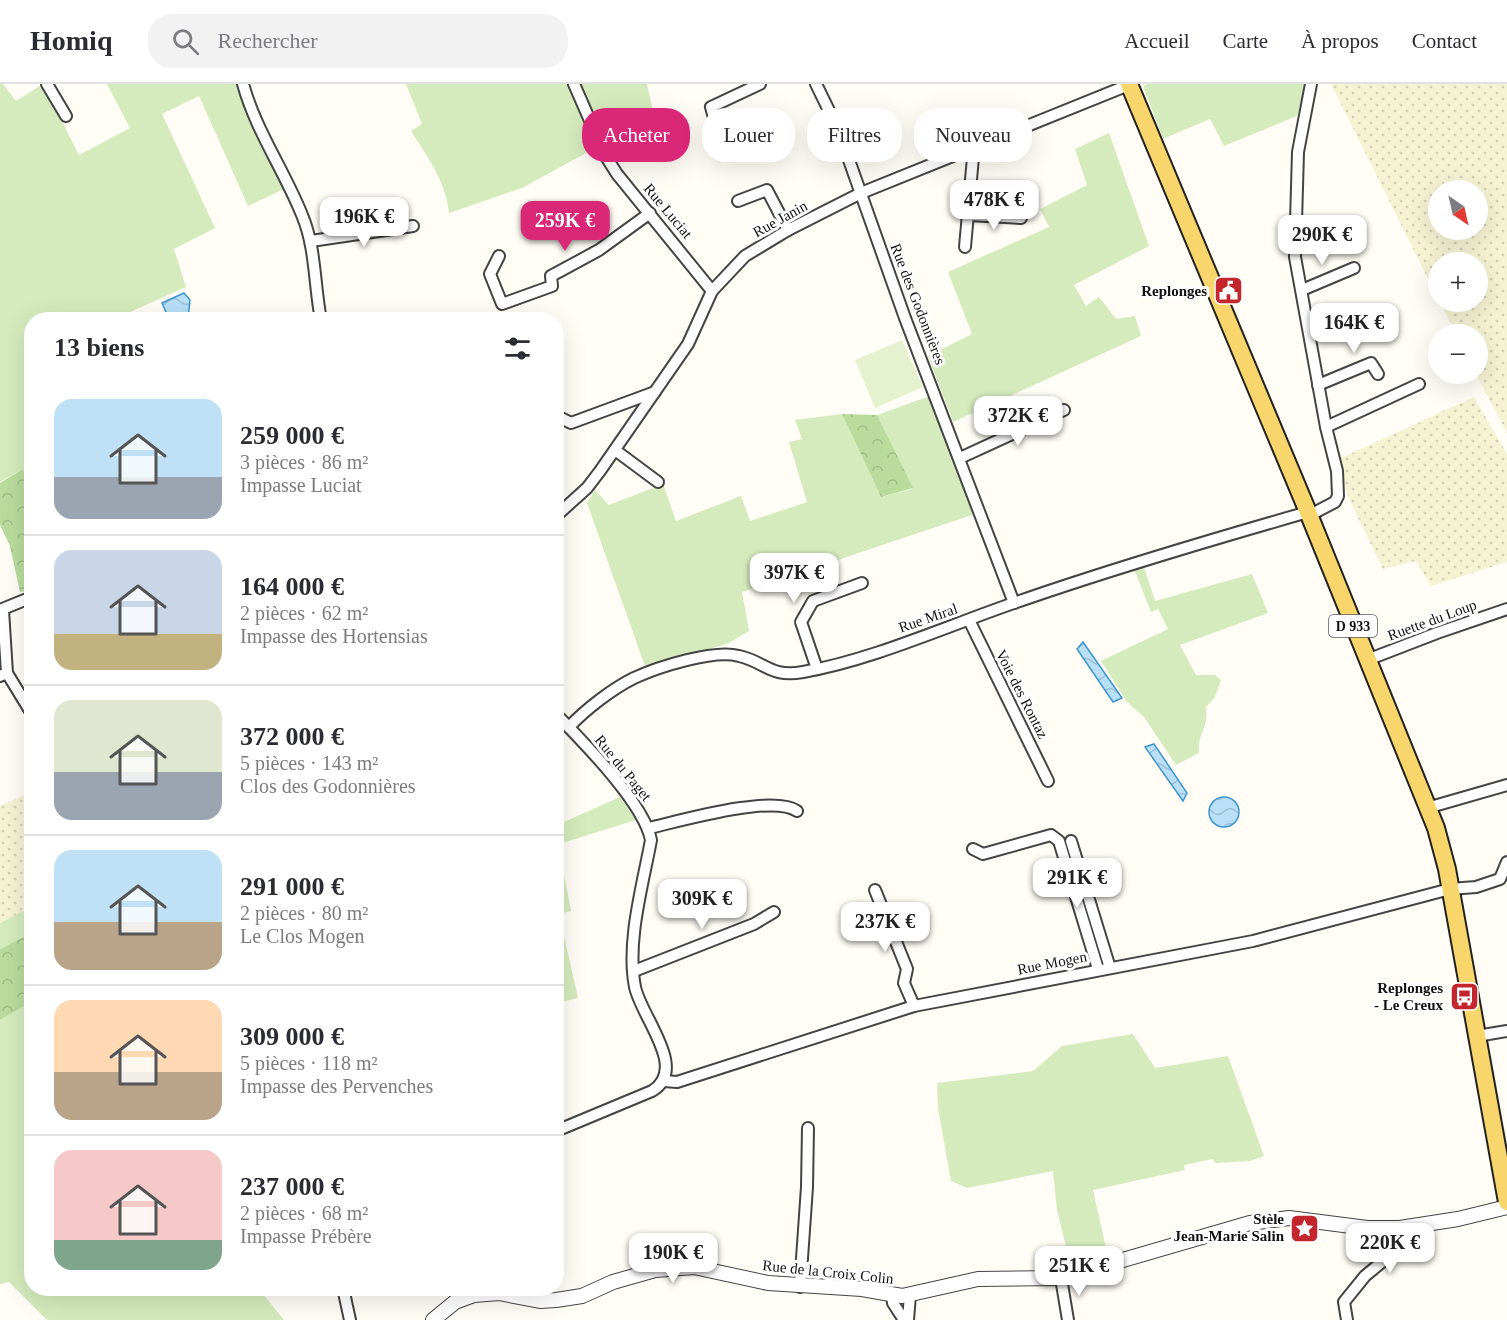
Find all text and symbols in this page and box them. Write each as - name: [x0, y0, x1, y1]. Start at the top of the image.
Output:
- search box: [148, 14, 568, 68]
- text: Homiq: [30, 25, 112, 56]
- icon: search: [169, 25, 202, 58]
- text: Rechercher: [217, 28, 318, 53]
- text: Accueil: [1124, 29, 1190, 53]
- text: Carte: [1223, 29, 1268, 53]
- text: À propos: [1301, 29, 1379, 53]
- text: Contact: [1412, 29, 1477, 53]
- chip: Acheter: [582, 108, 690, 162]
- chip: Louer: [702, 108, 795, 162]
- chip: Filtres: [807, 108, 902, 162]
- chip: Nouveau: [914, 108, 1032, 162]
- street label: Rue Luciat: [641, 180, 696, 242]
- pin: 478K €: [945, 180, 1043, 231]
- north arrow: [1428, 180, 1488, 240]
- map controls: [1428, 180, 1488, 384]
- text: 478K €: [964, 188, 1024, 210]
- pin: 196K €: [315, 197, 413, 248]
- street label: Rue Janin: [750, 197, 810, 240]
- pin: 259K €: [516, 201, 614, 252]
- text: 196K €: [334, 205, 394, 227]
- text: 259K €: [535, 209, 595, 231]
- pin: 290K €: [1273, 215, 1371, 266]
- text: 290K €: [1292, 223, 1352, 245]
- street label: Rue des Godonnières: [888, 241, 949, 367]
- button: +: [1428, 252, 1488, 312]
- public building icon: Replonges: [1212, 275, 1244, 307]
- place label: Replonges: [1141, 283, 1207, 299]
- pin: 164K €: [1305, 303, 1403, 354]
- text: 164K €: [1324, 311, 1384, 333]
- button: −: [1428, 324, 1488, 384]
- icon: filters: [501, 332, 534, 365]
- text: 13 biens: [54, 333, 144, 362]
- pin: 372K €: [969, 396, 1067, 447]
- text: 372K €: [988, 404, 1048, 426]
- text: 259 000 €: [240, 421, 344, 450]
- icon: home: [102, 423, 174, 495]
- text: 3 pièces · 86 m²: [240, 451, 368, 473]
- text: Impasse Luciat: [240, 474, 362, 496]
- pin: 397K €: [745, 553, 843, 604]
- text: 397K €: [764, 561, 824, 583]
- text: 164 000 €: [240, 572, 344, 601]
- icon: home: [102, 574, 174, 646]
- street label: Ruette du Loup: [1385, 597, 1479, 643]
- street label: Rue Miral: [896, 600, 960, 636]
- text: 2 pièces · 62 m²: [240, 602, 368, 624]
- road number: D 933: [1329, 615, 1377, 637]
- text: Impasse des Hortensias: [240, 625, 428, 647]
- street label: Voie des Rontaz: [993, 647, 1051, 741]
- text: 372 000 €: [240, 722, 344, 751]
- icon: home: [102, 724, 174, 796]
- street label: Rue du Paget: [592, 732, 655, 805]
- text: 5 pièces · 143 m²: [240, 752, 378, 774]
- text: Clos des Godonnières: [240, 775, 416, 797]
- pin: 291K €: [1028, 858, 1126, 909]
- text: 291K €: [1047, 866, 1107, 888]
- text: 291 000 €: [240, 872, 344, 901]
- icon: home: [102, 874, 174, 946]
- pin: 309K €: [653, 879, 751, 930]
- text: 309K €: [672, 887, 732, 909]
- text: 2 pièces · 80 m²: [240, 902, 368, 924]
- pin: 237K €: [836, 902, 934, 953]
- text: 237K €: [855, 910, 915, 932]
- text: Le Clos Mogen: [240, 925, 364, 947]
- street label: Rue Mogen: [1016, 948, 1089, 978]
- place label: Replonges - Le Creux: [1374, 980, 1443, 1013]
- bus stop icon: Replonges - Le Creux: [1448, 981, 1480, 1013]
- text: 309 000 €: [240, 1022, 344, 1051]
- icon: home: [102, 1024, 174, 1096]
- text: 5 pièces · 118 m²: [240, 1052, 377, 1074]
- text: Impasse des Pervenches: [240, 1075, 433, 1097]
- text: 237 000 €: [240, 1172, 344, 1201]
- icon: home: [102, 1174, 174, 1246]
- text: 2 pièces · 68 m²: [240, 1202, 368, 1224]
- place label: Stèle Jean-Marie Salin: [1174, 1211, 1285, 1244]
- place icon: Stèle Jean-Marie Salin: [1289, 1212, 1321, 1244]
- pin: 220K €: [1341, 1223, 1439, 1274]
- text: Impasse Prébère: [240, 1225, 372, 1247]
- text: 220K €: [1360, 1231, 1420, 1253]
- pin: 190K €: [624, 1233, 722, 1284]
- text: 190K €: [643, 1241, 703, 1263]
- pin: 251K €: [1030, 1246, 1128, 1297]
- text: 251K €: [1049, 1254, 1109, 1276]
- street label: Rue de la Croix Colin: [762, 1257, 895, 1287]

